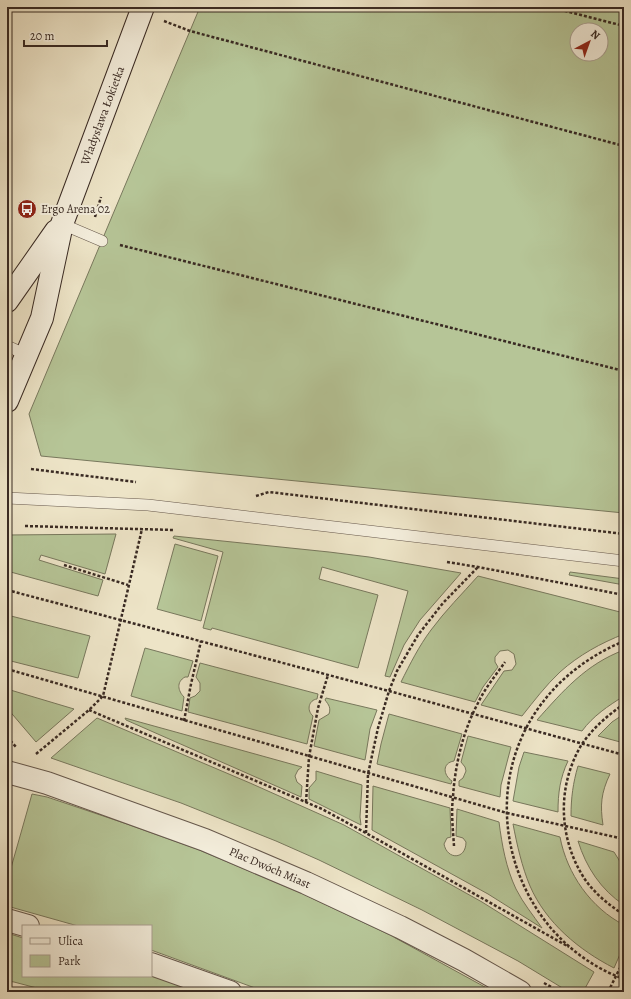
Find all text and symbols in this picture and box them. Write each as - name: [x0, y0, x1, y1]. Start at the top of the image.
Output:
- scale bar: [24, 22, 107, 48]
- north arrow: [569, 22, 609, 62]
- text: N: [587, 27, 603, 43]
- text: 20 m: [30, 28, 54, 44]
- street label: Władysława Łokietka: [76, 64, 128, 168]
- bus stop icon: Ergo Arena 02: [16, 198, 38, 220]
- place label: Ergo Arena 02: [41, 201, 110, 217]
- street label: Plac Dwóch Miast: [227, 843, 313, 892]
- legend: [22, 925, 152, 977]
- text: Ulica: [58, 933, 83, 949]
- text: Park: [58, 953, 81, 969]

